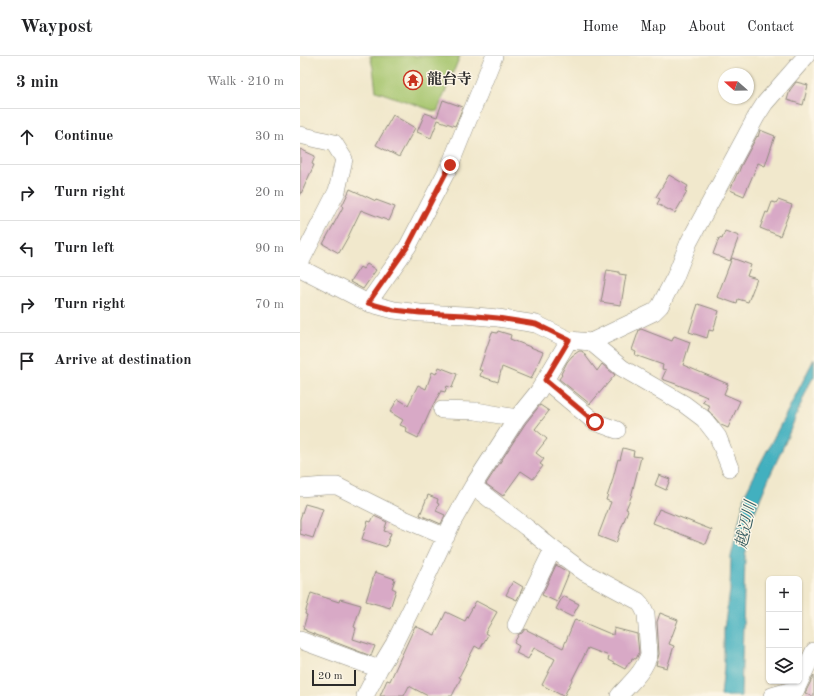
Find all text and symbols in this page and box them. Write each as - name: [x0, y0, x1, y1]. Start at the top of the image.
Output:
- text: Waypost: [20, 18, 93, 37]
- text: Home: [583, 20, 618, 34]
- text: Map: [640, 20, 666, 34]
- text: About: [688, 20, 725, 34]
- text: Contact: [747, 20, 794, 34]
- north arrow: [718, 68, 754, 104]
- temple icon: 龍台寺: [402, 69, 424, 91]
- place label: 龍台寺: [427, 71, 472, 88]
- text: 3 min: [16, 74, 59, 91]
- text: Walk · 210 m: [207, 75, 284, 88]
- icon: ahead: [16, 126, 38, 148]
- text: Continue: [54, 129, 113, 144]
- text: 30 m: [255, 130, 284, 143]
- route end: [441, 156, 459, 174]
- icon: right: [16, 182, 38, 204]
- text: Turn right: [54, 185, 125, 200]
- text: 20 m: [255, 186, 284, 199]
- icon: left: [16, 238, 38, 260]
- text: Turn left: [54, 241, 114, 256]
- text: 90 m: [255, 242, 284, 255]
- icon: right: [16, 294, 38, 316]
- text: Turn right: [54, 297, 125, 312]
- text: 70 m: [255, 298, 284, 311]
- icon: arrive: [16, 350, 38, 372]
- text: Arrive at destination: [54, 353, 192, 368]
- route start: [586, 413, 604, 431]
- water label: 越辺川: [732, 497, 760, 550]
- map controls: [766, 576, 802, 684]
- button: +: [766, 576, 802, 612]
- button: −: [766, 612, 802, 648]
- button: layers: [766, 648, 802, 684]
- scale bar: [312, 668, 356, 687]
- text: 20 m: [318, 671, 343, 682]

